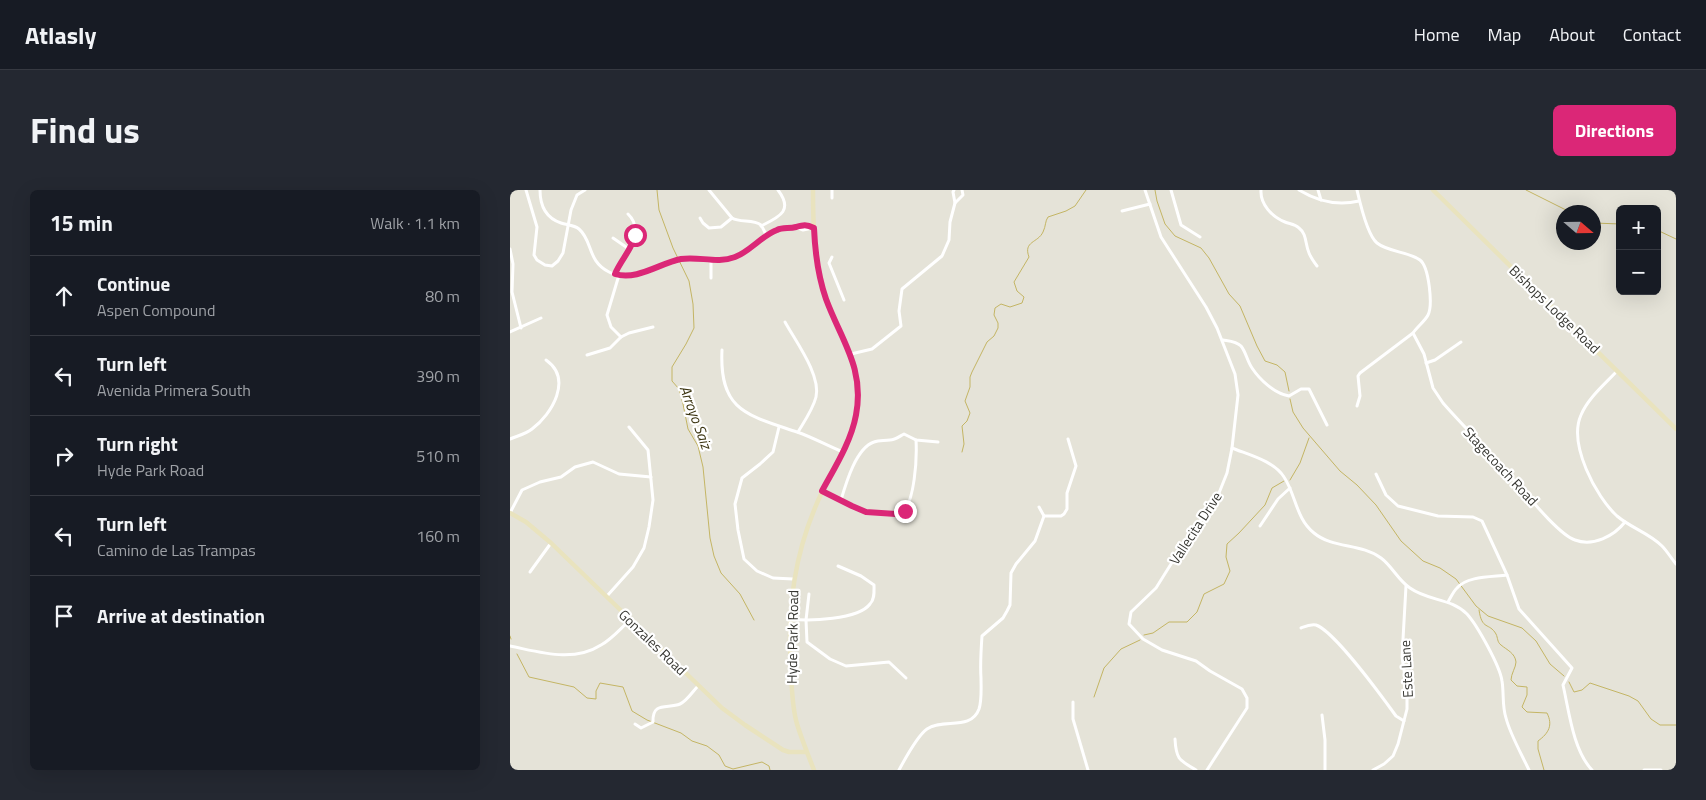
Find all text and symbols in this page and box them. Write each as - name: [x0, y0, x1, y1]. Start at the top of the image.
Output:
- text: Atlasly: [25, 17, 96, 53]
- text: Home: [1414, 21, 1460, 48]
- text: Map: [1488, 21, 1521, 48]
- text: About: [1549, 21, 1595, 48]
- text: Contact: [1623, 21, 1681, 48]
- text: Find us: [30, 103, 140, 157]
- button: Directions: [1553, 105, 1676, 156]
- north arrow: [1556, 205, 1601, 250]
- map controls: [1616, 205, 1661, 295]
- button: +: [1616, 205, 1661, 250]
- text: 15 min: [50, 207, 113, 239]
- text: Walk · 1.1 km: [370, 211, 460, 235]
- route start: [624, 224, 647, 247]
- button: −: [1616, 250, 1661, 295]
- street label: Bishops Lodge Road: [1505, 260, 1605, 358]
- text: Continue: [97, 269, 170, 298]
- icon: ahead: [50, 282, 78, 310]
- text: 80 m: [425, 284, 460, 308]
- text: Aspen Compound: [97, 298, 215, 322]
- text: Turn left: [97, 349, 167, 378]
- icon: left: [50, 362, 78, 390]
- text: 390 m: [416, 364, 460, 388]
- text: Avenida Primera South: [97, 378, 251, 402]
- water label: Arroyo Saiz: [674, 382, 719, 454]
- street label: Stagecoach Road: [1459, 422, 1543, 510]
- text: Turn right: [97, 429, 178, 458]
- icon: right: [50, 442, 78, 470]
- text: 510 m: [416, 444, 460, 468]
- text: Hyde Park Road: [97, 458, 204, 482]
- street label: Vallecita Drive: [1164, 487, 1226, 569]
- route end: [894, 500, 917, 523]
- text: Turn left: [97, 509, 167, 538]
- icon: left: [50, 522, 78, 550]
- text: 160 m: [416, 524, 460, 548]
- text: Camino de Las Trampas: [97, 538, 256, 562]
- street label: Hyde Park Road: [781, 590, 803, 684]
- text: Arrive at destination: [97, 601, 265, 630]
- icon: arrive: [50, 602, 78, 630]
- street label: Gonzales Road: [614, 604, 692, 680]
- street label: Este Lane: [1394, 640, 1418, 698]

